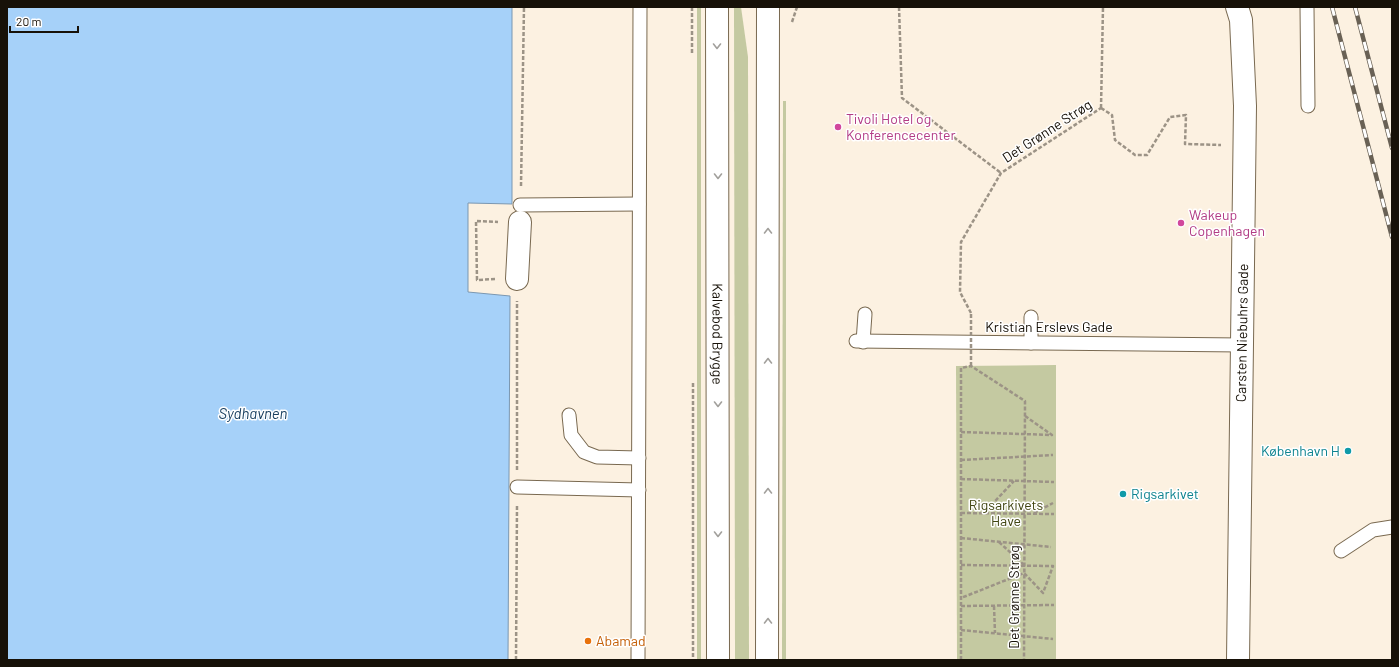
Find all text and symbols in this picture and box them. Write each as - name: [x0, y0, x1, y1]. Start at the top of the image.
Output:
- scale bar: [10, 8, 78, 34]
- text: 20 m: [16, 14, 42, 28]
- one-way arrow: [713, 43, 721, 49]
- street label: Det Grønne Strøg: [999, 95, 1095, 166]
- place label: Tivoli Hotel og Konferencecenter: [846, 110, 956, 143]
- marker: Tivoli Hotel og Konferencecenter: [833, 122, 843, 132]
- one-way arrow: [714, 173, 722, 179]
- place label: Wakeup Copenhagen: [1189, 206, 1265, 239]
- marker: Wakeup Copenhagen: [1176, 218, 1186, 228]
- one-way arrow: [764, 228, 772, 234]
- street label: Carsten Niebuhrs Gade: [1232, 264, 1251, 402]
- street label: Kalvebod Brygge: [709, 283, 727, 385]
- street label: Kristian Erslevs Gade: [985, 318, 1113, 335]
- one-way arrow: [764, 358, 772, 364]
- one-way arrow: [714, 401, 722, 407]
- water label: Sydhavnen: [219, 404, 288, 422]
- place label: København H: [1261, 442, 1340, 459]
- marker: København H: [1343, 446, 1353, 456]
- place label: Rigsarkivet: [1131, 485, 1199, 502]
- one-way arrow: [764, 488, 772, 494]
- marker: Rigsarkivet: [1118, 489, 1128, 499]
- park label: Rigsarkivets Have: [969, 496, 1044, 529]
- one-way arrow: [714, 531, 722, 537]
- street label: Det Grønne Strøg: [1005, 545, 1022, 649]
- one-way arrow: [764, 618, 772, 624]
- place label: Abamad: [596, 632, 646, 649]
- marker: Abamad: [583, 636, 593, 646]

